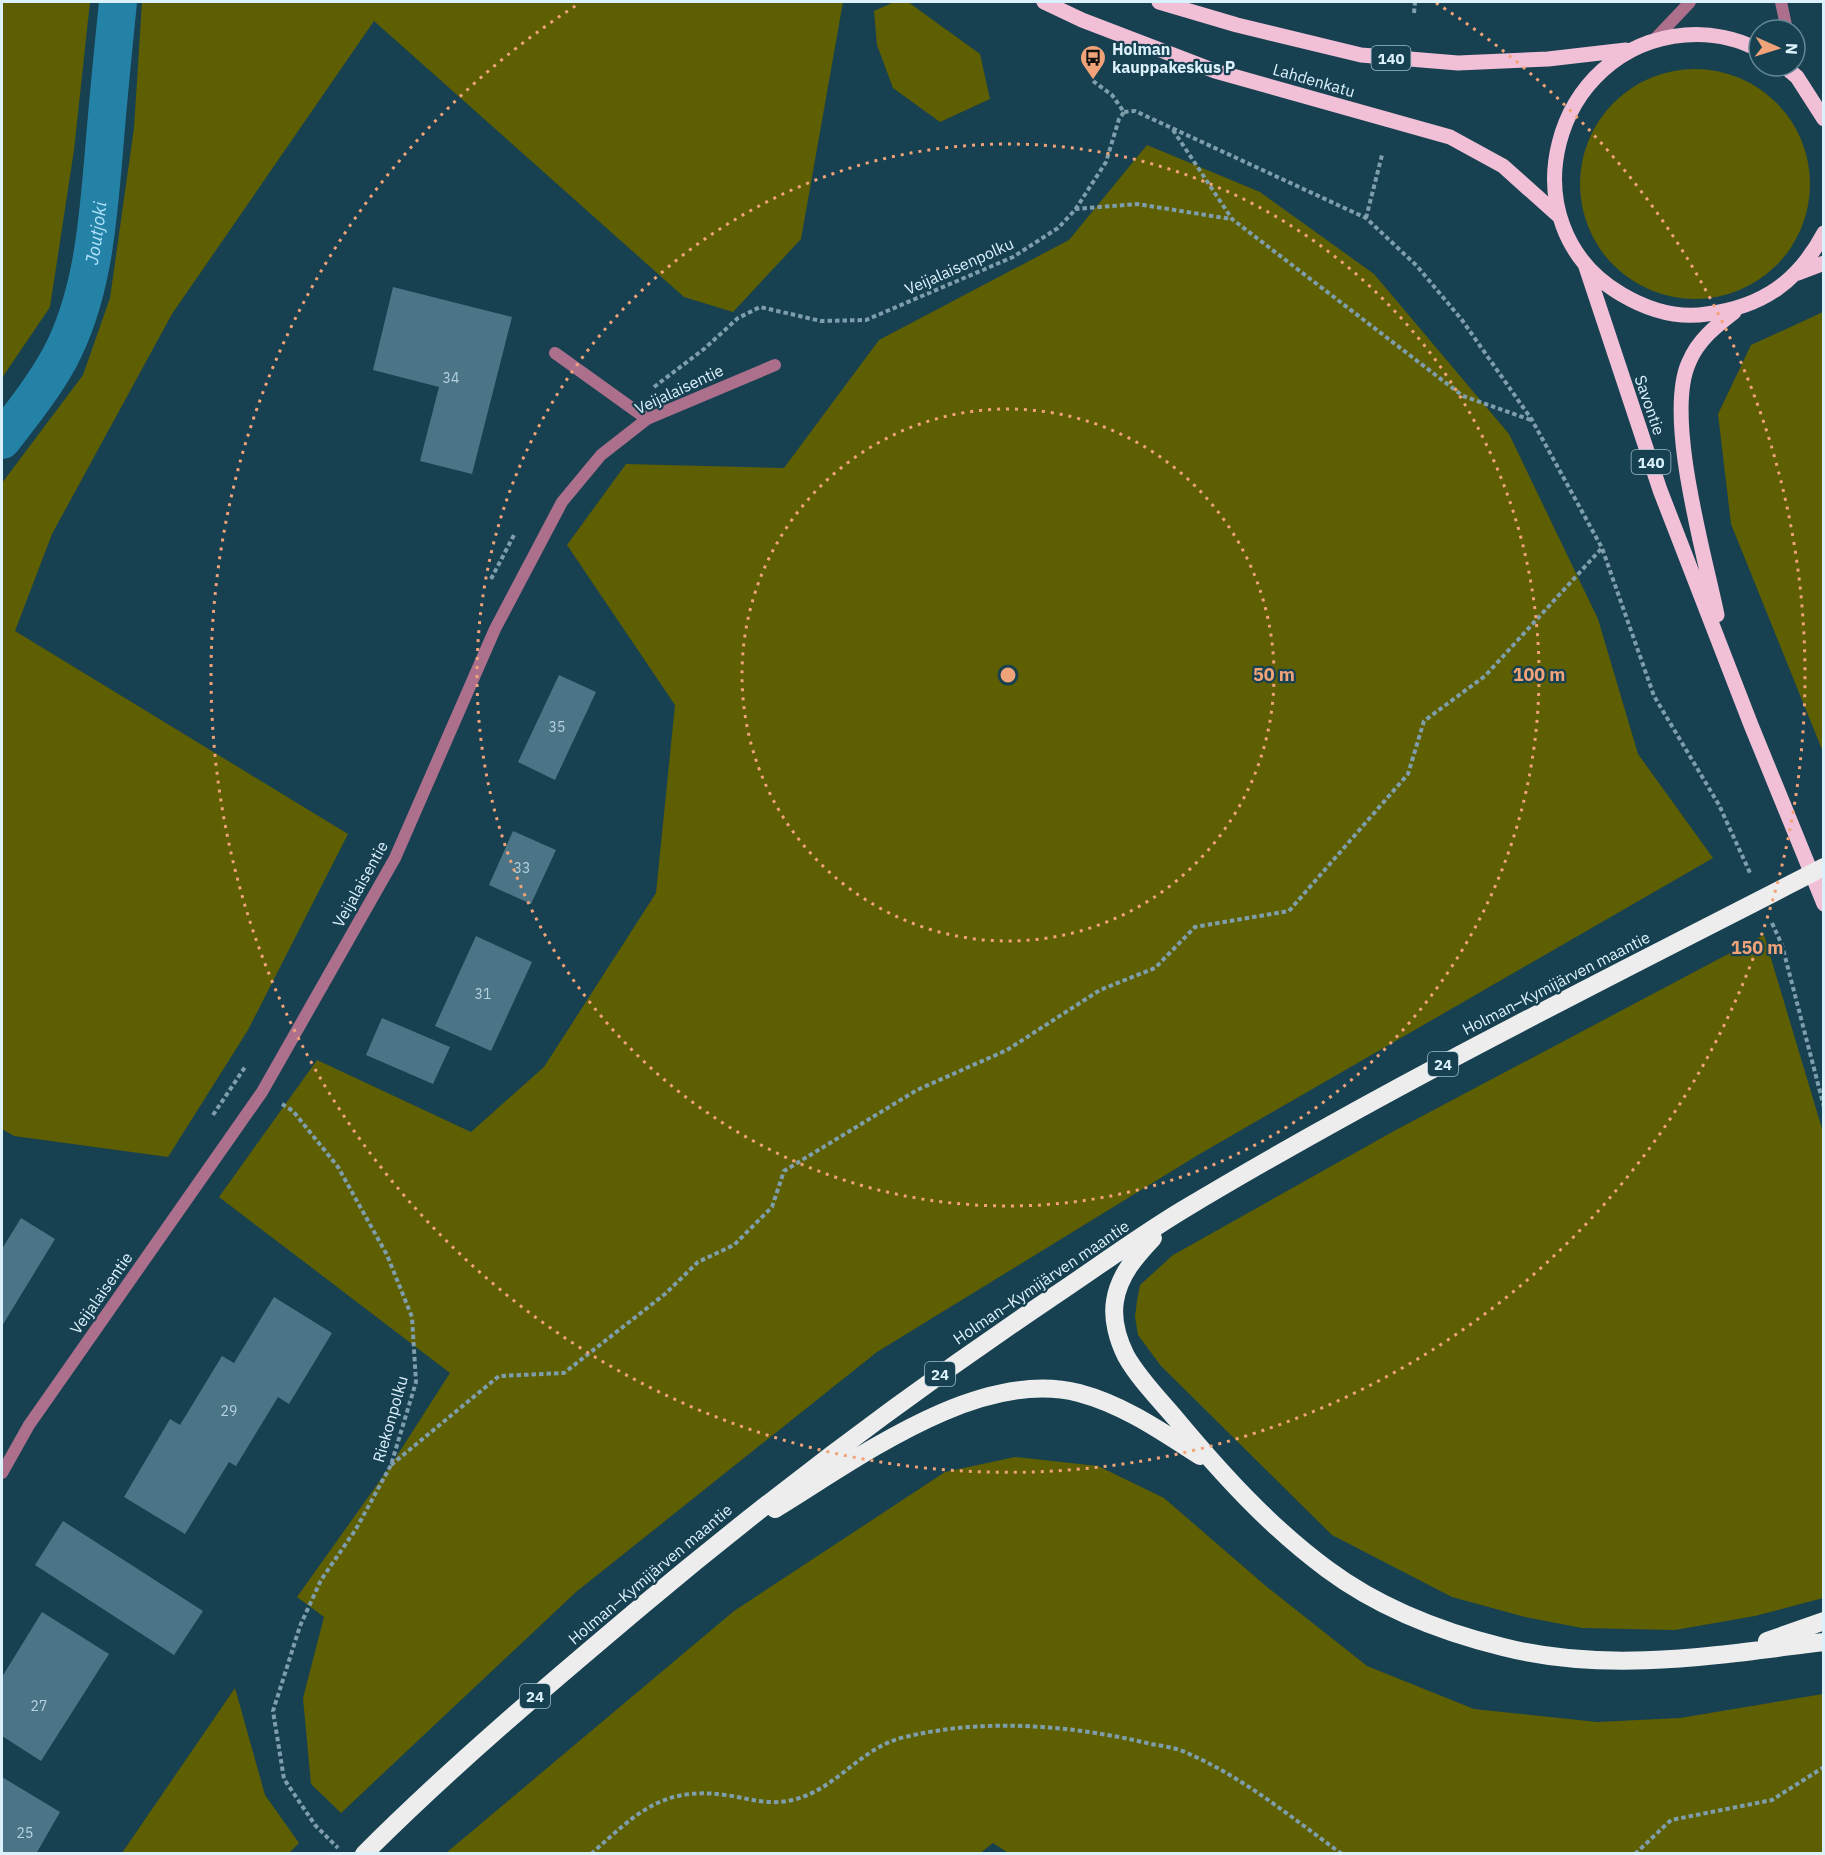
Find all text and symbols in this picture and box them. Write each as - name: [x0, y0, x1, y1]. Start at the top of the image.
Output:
- north arrow: [1747, 18, 1807, 78]
- place label: Holman kauppakeskus P: [1112, 39, 1235, 77]
- text: N: [1782, 42, 1802, 55]
- bus stop icon: Holman kauppakeskus P: [1078, 43, 1108, 81]
- road number: 140: [1372, 46, 1410, 70]
- street label: Lahdenkatu: [1271, 59, 1357, 101]
- water label: Joutjoki: [79, 200, 111, 266]
- street label: Veijalaisenpolku: [901, 233, 1017, 299]
- street label: Veijalaisentie: [631, 360, 727, 418]
- house number: 34: [443, 369, 459, 387]
- street label: Savontie: [1630, 372, 1670, 438]
- road number: 140: [1632, 450, 1670, 474]
- text: 50 m: [1253, 663, 1295, 686]
- text: 100 m: [1513, 663, 1565, 686]
- centre of rings: [998, 665, 1018, 685]
- house number: 35: [549, 718, 565, 736]
- street label: Veijalaisentie: [328, 837, 392, 931]
- house number: 33: [514, 859, 530, 877]
- street label: Holman–Kymijärven maantie: [1459, 927, 1653, 1039]
- text: 150 m: [1731, 936, 1783, 959]
- house number: 31: [475, 985, 491, 1003]
- road number: 24: [1428, 1052, 1458, 1076]
- street label: Holman–Kymijärven maantie: [949, 1215, 1133, 1348]
- street label: Veijalaisentie: [65, 1248, 137, 1338]
- road number: 24: [925, 1362, 955, 1386]
- street label: Riekonpolku: [368, 1373, 412, 1465]
- house number: 29: [221, 1402, 237, 1420]
- street label: Holman–Kymijärven maantie: [564, 1499, 736, 1649]
- road number: 24: [520, 1684, 550, 1708]
- house number: 27: [31, 1697, 47, 1715]
- house number: 25: [17, 1824, 33, 1842]

